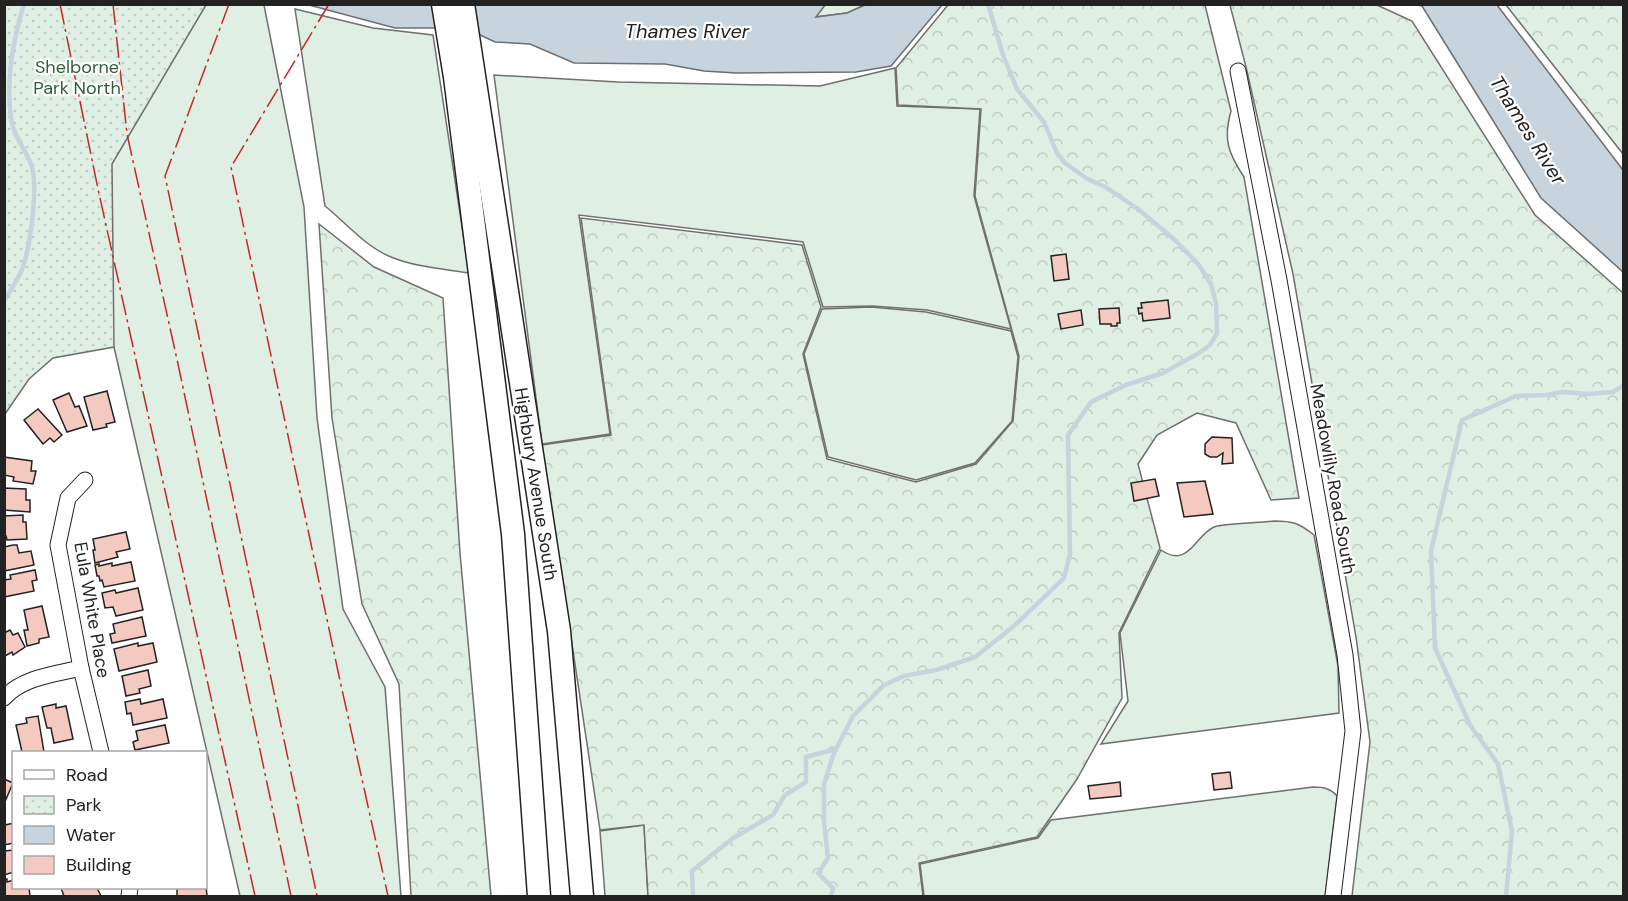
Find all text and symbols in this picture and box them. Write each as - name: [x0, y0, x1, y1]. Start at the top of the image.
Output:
- water label: Thames River: [625, 18, 750, 44]
- park label: Shelborne Park North: [33, 55, 121, 100]
- water label: Thames River: [1484, 70, 1572, 190]
- street label: Meadowlily Road South: [1304, 382, 1362, 576]
- street label: Highbury Avenue South: [509, 386, 563, 582]
- street label: Eula White Place: [68, 540, 116, 680]
- legend: [12, 751, 207, 889]
- text: Road: [66, 763, 108, 787]
- text: Park: [66, 793, 102, 817]
- text: Water: [66, 823, 116, 847]
- text: Building: [66, 853, 131, 877]

